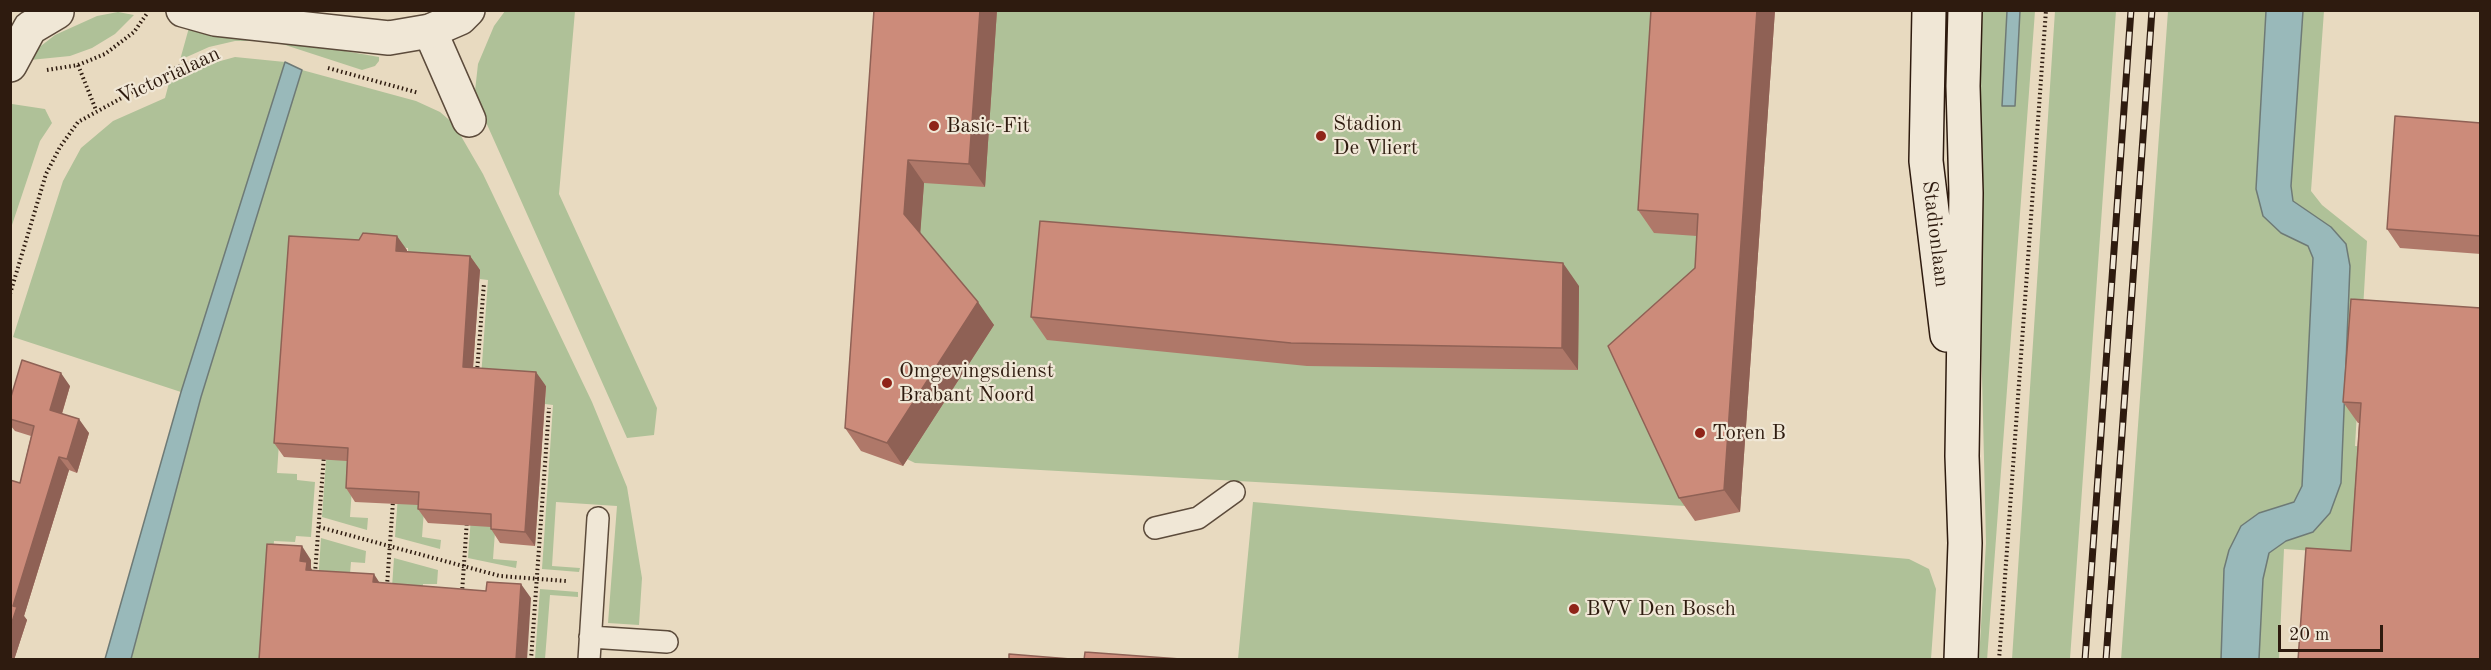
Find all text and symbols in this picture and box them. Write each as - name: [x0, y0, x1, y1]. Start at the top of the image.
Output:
- street label: Victorialaan: [114, 41, 224, 111]
- place label: Stadion De Vliert: [1333, 111, 1418, 161]
- place label: Basic-Fit: [946, 113, 1030, 139]
- marker: Basic-Fit: [927, 119, 941, 133]
- marker: Stadion De Vliert: [1314, 129, 1328, 143]
- street label: Stadionlaan: [1916, 179, 1954, 289]
- place label: Omgevingsdienst Brabant Noord: [899, 358, 1054, 408]
- marker: Omgevingsdienst Brabant Noord: [880, 376, 894, 390]
- place label: Toren B: [1712, 420, 1786, 446]
- marker: Toren B: [1693, 426, 1707, 440]
- place label: BVV Den Bosch: [1586, 596, 1736, 622]
- marker: BVV Den Bosch: [1567, 602, 1581, 616]
- scale bar: [2281, 613, 2386, 651]
- text: 20 m: [2289, 626, 2329, 644]

